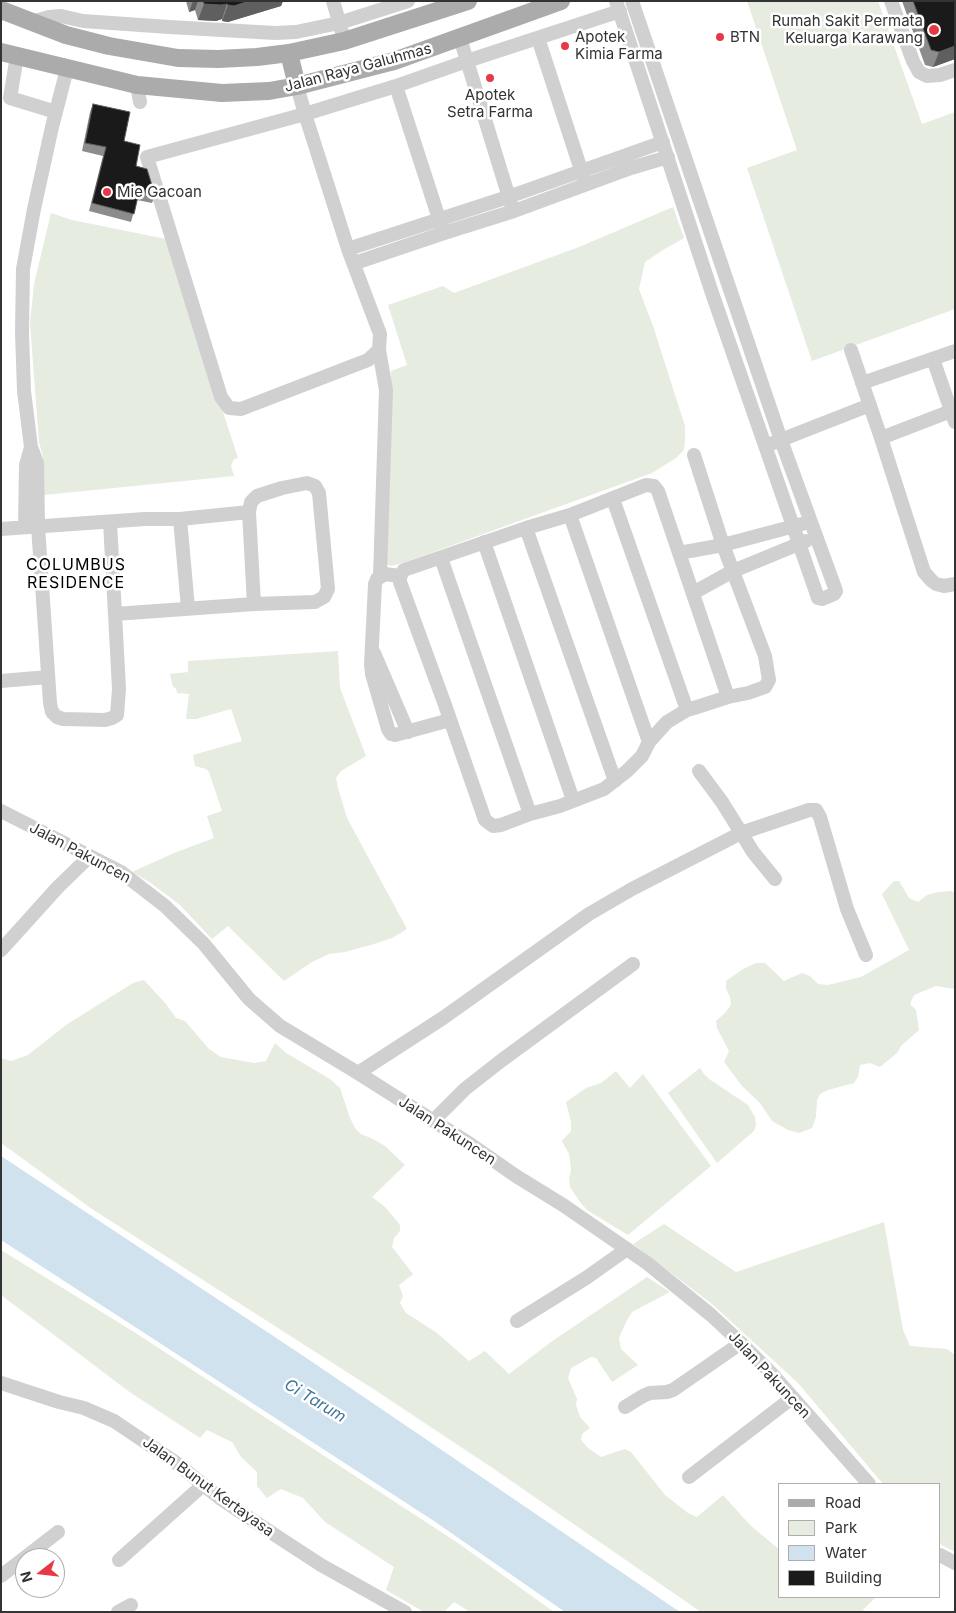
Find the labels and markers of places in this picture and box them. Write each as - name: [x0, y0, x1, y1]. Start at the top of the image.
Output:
- place label: Rumah Sakit Permata Keluarga Karawang: [772, 12, 923, 47]
- marker: Rumah Sakit Permata Keluarga Karawang: [927, 23, 941, 37]
- place label: Apotek Kimia Farma: [575, 28, 663, 63]
- place label: BTN: [730, 28, 760, 46]
- marker: BTN: [714, 31, 726, 43]
- marker: Apotek Kimia Farma: [559, 40, 571, 52]
- marker: Apotek Setra Farma: [484, 72, 496, 84]
- place label: Apotek Setra Farma: [447, 86, 533, 121]
- place label: Mie Gacoan: [117, 183, 202, 201]
- marker: Mie Gacoan: [101, 186, 113, 198]

